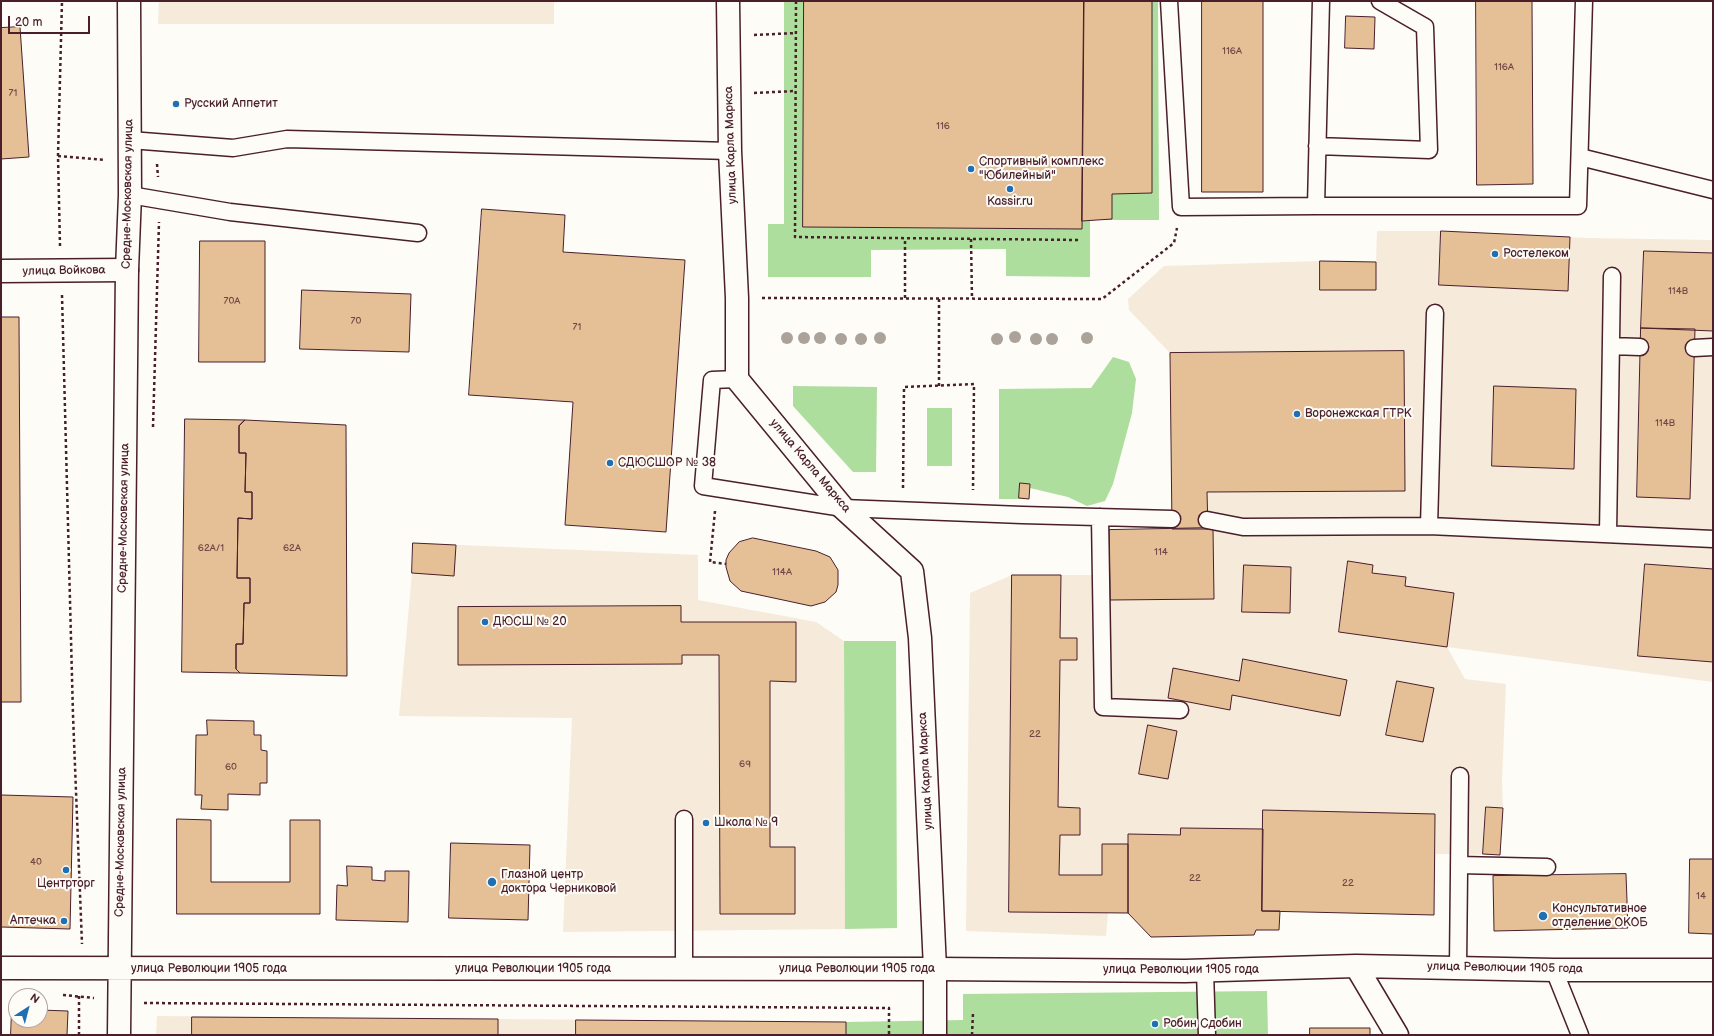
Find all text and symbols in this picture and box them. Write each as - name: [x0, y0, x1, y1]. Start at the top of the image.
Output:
- scale bar: [10, 8, 92, 34]
- text: 20 m: [15, 15, 42, 30]
- house number: 116А: [1222, 45, 1242, 57]
- house number: 116А: [1494, 61, 1514, 73]
- street label: улица Карла Маркса: [722, 86, 740, 204]
- house number: 71: [9, 87, 17, 99]
- place label: Русский Аппетит: [184, 97, 278, 111]
- marker: Русский Аппетит: [171, 99, 181, 109]
- street label: Средне-Московская улица: [119, 119, 137, 269]
- house number: 116: [936, 120, 950, 132]
- place label: Спортивный комплекс "Юбилейный": [979, 155, 1104, 183]
- marker: Спортивный комплекс "Юбилейный": [966, 164, 976, 174]
- marker: Kassir.ru: [1005, 184, 1015, 194]
- place label: Kassir.ru: [987, 195, 1033, 209]
- place label: Ростелеком: [1503, 247, 1569, 261]
- marker: Ростелеком: [1490, 249, 1500, 259]
- street label: улица Войкова: [22, 263, 106, 279]
- house number: 114В: [1668, 285, 1688, 297]
- house number: 70А: [224, 295, 240, 307]
- house number: 70: [351, 315, 361, 327]
- house number: 71: [573, 321, 581, 333]
- place label: Воронежская ГТРК: [1305, 407, 1412, 421]
- marker: Воронежская ГТРК: [1292, 409, 1302, 419]
- street label: улица Карла Маркса: [767, 416, 853, 516]
- house number: 114В: [1655, 417, 1675, 429]
- street label: Средне-Московская улица: [115, 443, 133, 593]
- place label: СДЮСШОР № 38: [618, 456, 716, 470]
- marker: СДЮСШОР № 38: [605, 458, 615, 468]
- house number: 62А/1: [198, 542, 224, 554]
- house number: 62А: [283, 542, 301, 554]
- house number: 114: [1154, 546, 1168, 558]
- house number: 114А: [772, 566, 792, 578]
- place label: ДЮСШ № 20: [493, 615, 566, 629]
- marker: ДЮСШ № 20: [480, 617, 490, 627]
- street label: улица Карла Маркса: [916, 712, 936, 830]
- house number: 22: [1029, 728, 1041, 740]
- house number: 69: [739, 758, 751, 770]
- house number: 60: [225, 761, 237, 773]
- street label: Средне-Московская улица: [112, 767, 130, 917]
- place label: Школа № 9: [714, 816, 778, 830]
- marker: Школа № 9: [701, 818, 711, 828]
- house number: 40: [30, 856, 42, 868]
- marker: Центрторг: [61, 865, 71, 875]
- place label: Глазной центр доктора Черниковой: [501, 868, 616, 896]
- house number: 22: [1189, 872, 1201, 884]
- marker: Глазной центр доктора Черниковой: [486, 876, 498, 888]
- place label: Центрторг: [37, 877, 95, 891]
- house number: 22: [1342, 877, 1354, 889]
- house number: 14: [1696, 890, 1706, 902]
- place label: Консультативное отделение ОКОБ: [1552, 902, 1648, 930]
- marker: Консультативное отделение ОКОБ: [1537, 910, 1549, 922]
- place label: Аптечка: [10, 914, 56, 928]
- marker: Аптечка: [59, 916, 69, 926]
- street label: улица Революции 1905 года: [1427, 959, 1583, 977]
- street label: улица Революции 1905 года: [131, 962, 287, 976]
- street label: улица Революции 1905 года: [455, 962, 611, 976]
- street label: улица Революции 1905 года: [779, 962, 935, 976]
- street label: улица Революции 1905 года: [1103, 963, 1259, 977]
- north arrow: [8, 988, 48, 1028]
- text: N: [28, 991, 42, 1006]
- place label: Робин Сдобин: [1163, 1017, 1242, 1031]
- marker: Робин Сдобин: [1150, 1019, 1160, 1029]

